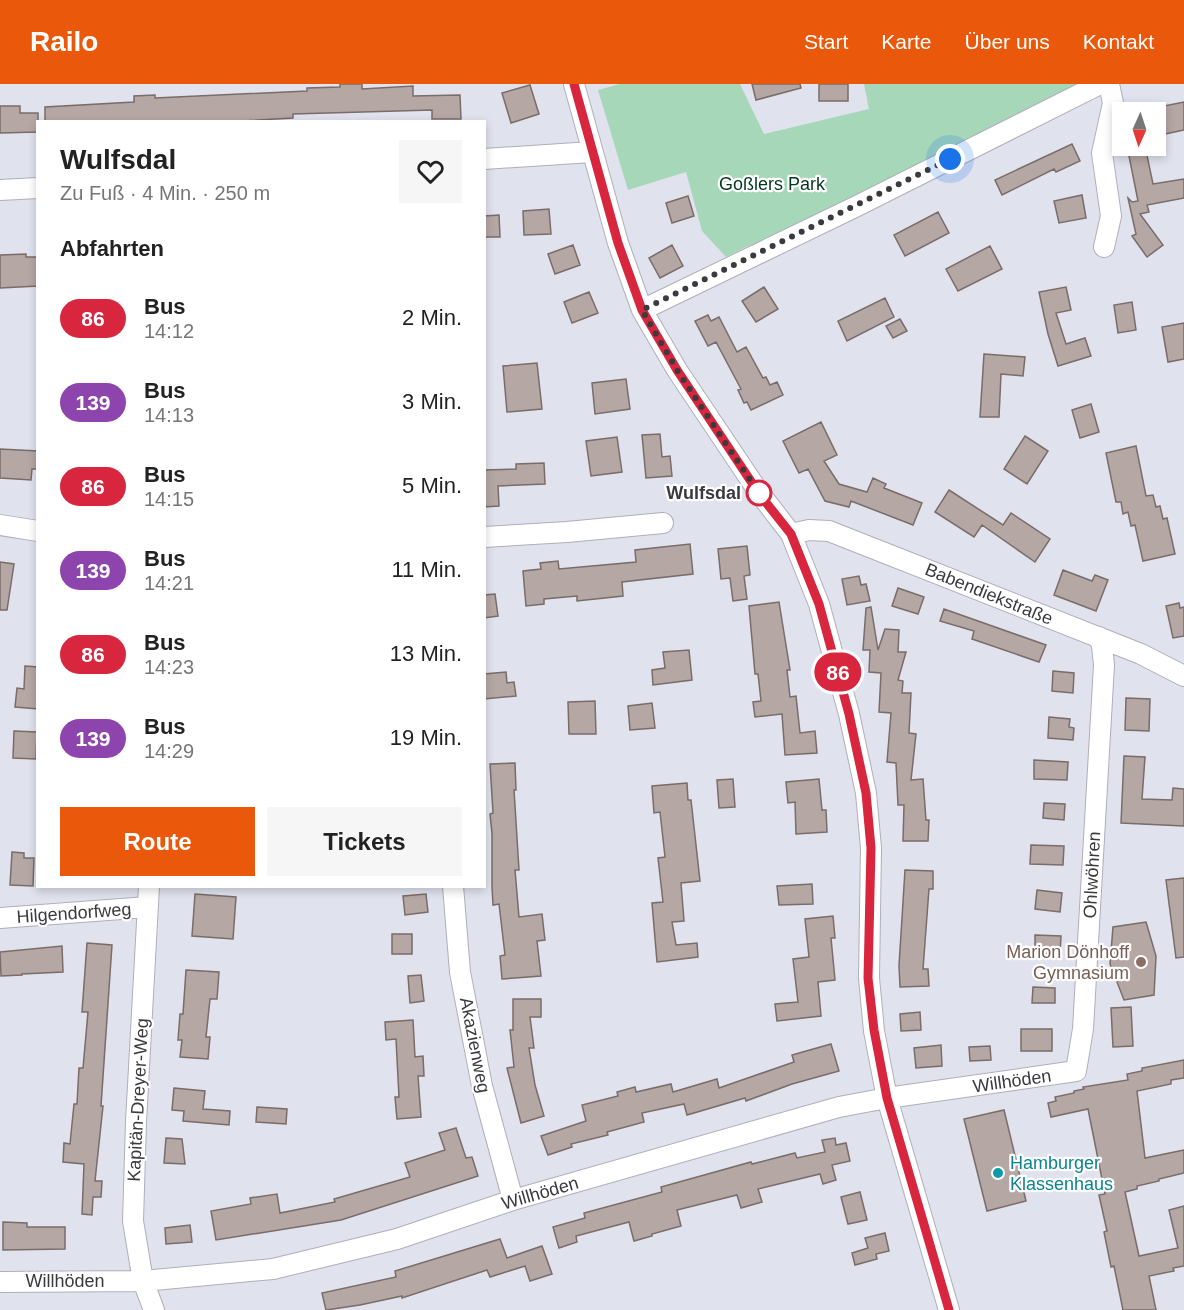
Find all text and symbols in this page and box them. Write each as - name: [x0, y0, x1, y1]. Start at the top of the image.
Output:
- text: Railo: [30, 26, 98, 57]
- text: Start: [804, 30, 848, 53]
- text: Karte: [881, 30, 932, 53]
- text: Über uns: [965, 30, 1050, 53]
- text: Kontakt: [1083, 30, 1154, 53]
- north arrow: [1112, 102, 1166, 156]
- map controls: [1112, 102, 1166, 156]
- button: heart: [399, 140, 462, 203]
- text: Wulfsdal: [60, 144, 176, 175]
- your location: [935, 144, 965, 174]
- park label: Goßlers Park: [719, 174, 826, 194]
- text: Zu Fuß · 4 Min. · 250 m: [60, 182, 270, 204]
- text: Abfahrten: [60, 236, 164, 261]
- text: Bus: [144, 294, 186, 319]
- text: 2 Min.: [402, 305, 462, 330]
- text: 86: [81, 307, 105, 330]
- text: 14:12: [144, 320, 194, 342]
- text: Bus: [144, 378, 186, 403]
- text: 3 Min.: [402, 389, 462, 414]
- text: 139: [75, 391, 111, 414]
- text: 14:13: [144, 404, 194, 426]
- text: Bus: [144, 462, 186, 487]
- text: 5 Min.: [402, 473, 462, 498]
- text: 86: [81, 475, 105, 498]
- marker: Wulfsdal: [746, 480, 772, 506]
- place label: Wulfsdal: [666, 483, 741, 503]
- text: 14:15: [144, 488, 194, 510]
- text: Bus: [144, 546, 186, 571]
- text: 11 Min.: [391, 557, 462, 582]
- text: 139: [75, 559, 111, 582]
- street label: Babendiekstraße: [922, 559, 1056, 629]
- text: 14:21: [144, 572, 194, 594]
- text: Bus: [144, 630, 186, 655]
- text: 13 Min.: [390, 641, 462, 666]
- text: 86: [81, 643, 105, 666]
- line badge: 86: [811, 652, 865, 692]
- text: 14:23: [144, 656, 194, 678]
- text: 86: [826, 661, 850, 684]
- text: Bus: [144, 714, 186, 739]
- text: 19 Min.: [390, 725, 462, 750]
- text: 139: [75, 727, 111, 750]
- text: 14:29: [144, 740, 194, 762]
- button: Route: [60, 807, 255, 876]
- button: Tickets: [267, 807, 462, 876]
- street label: Ohlwöhren: [1080, 831, 1104, 919]
- street label: Hilgendorfweg: [16, 899, 132, 927]
- place label: Marion Dönhoff Gymnasium: [1006, 942, 1130, 983]
- marker: Marion Dönhoff Gymnasium: [1134, 955, 1148, 969]
- street label: Akazienweg: [456, 995, 494, 1095]
- street label: Kapitän-Dreyer-Weg: [124, 1018, 152, 1182]
- street label: Willhöden: [971, 1066, 1053, 1096]
- place label: Hamburger Klassenhaus: [1010, 1153, 1113, 1194]
- marker: Hamburger Klassenhaus: [991, 1166, 1005, 1180]
- street label: Willhöden: [499, 1172, 581, 1214]
- street label: Willhöden: [25, 1271, 105, 1291]

